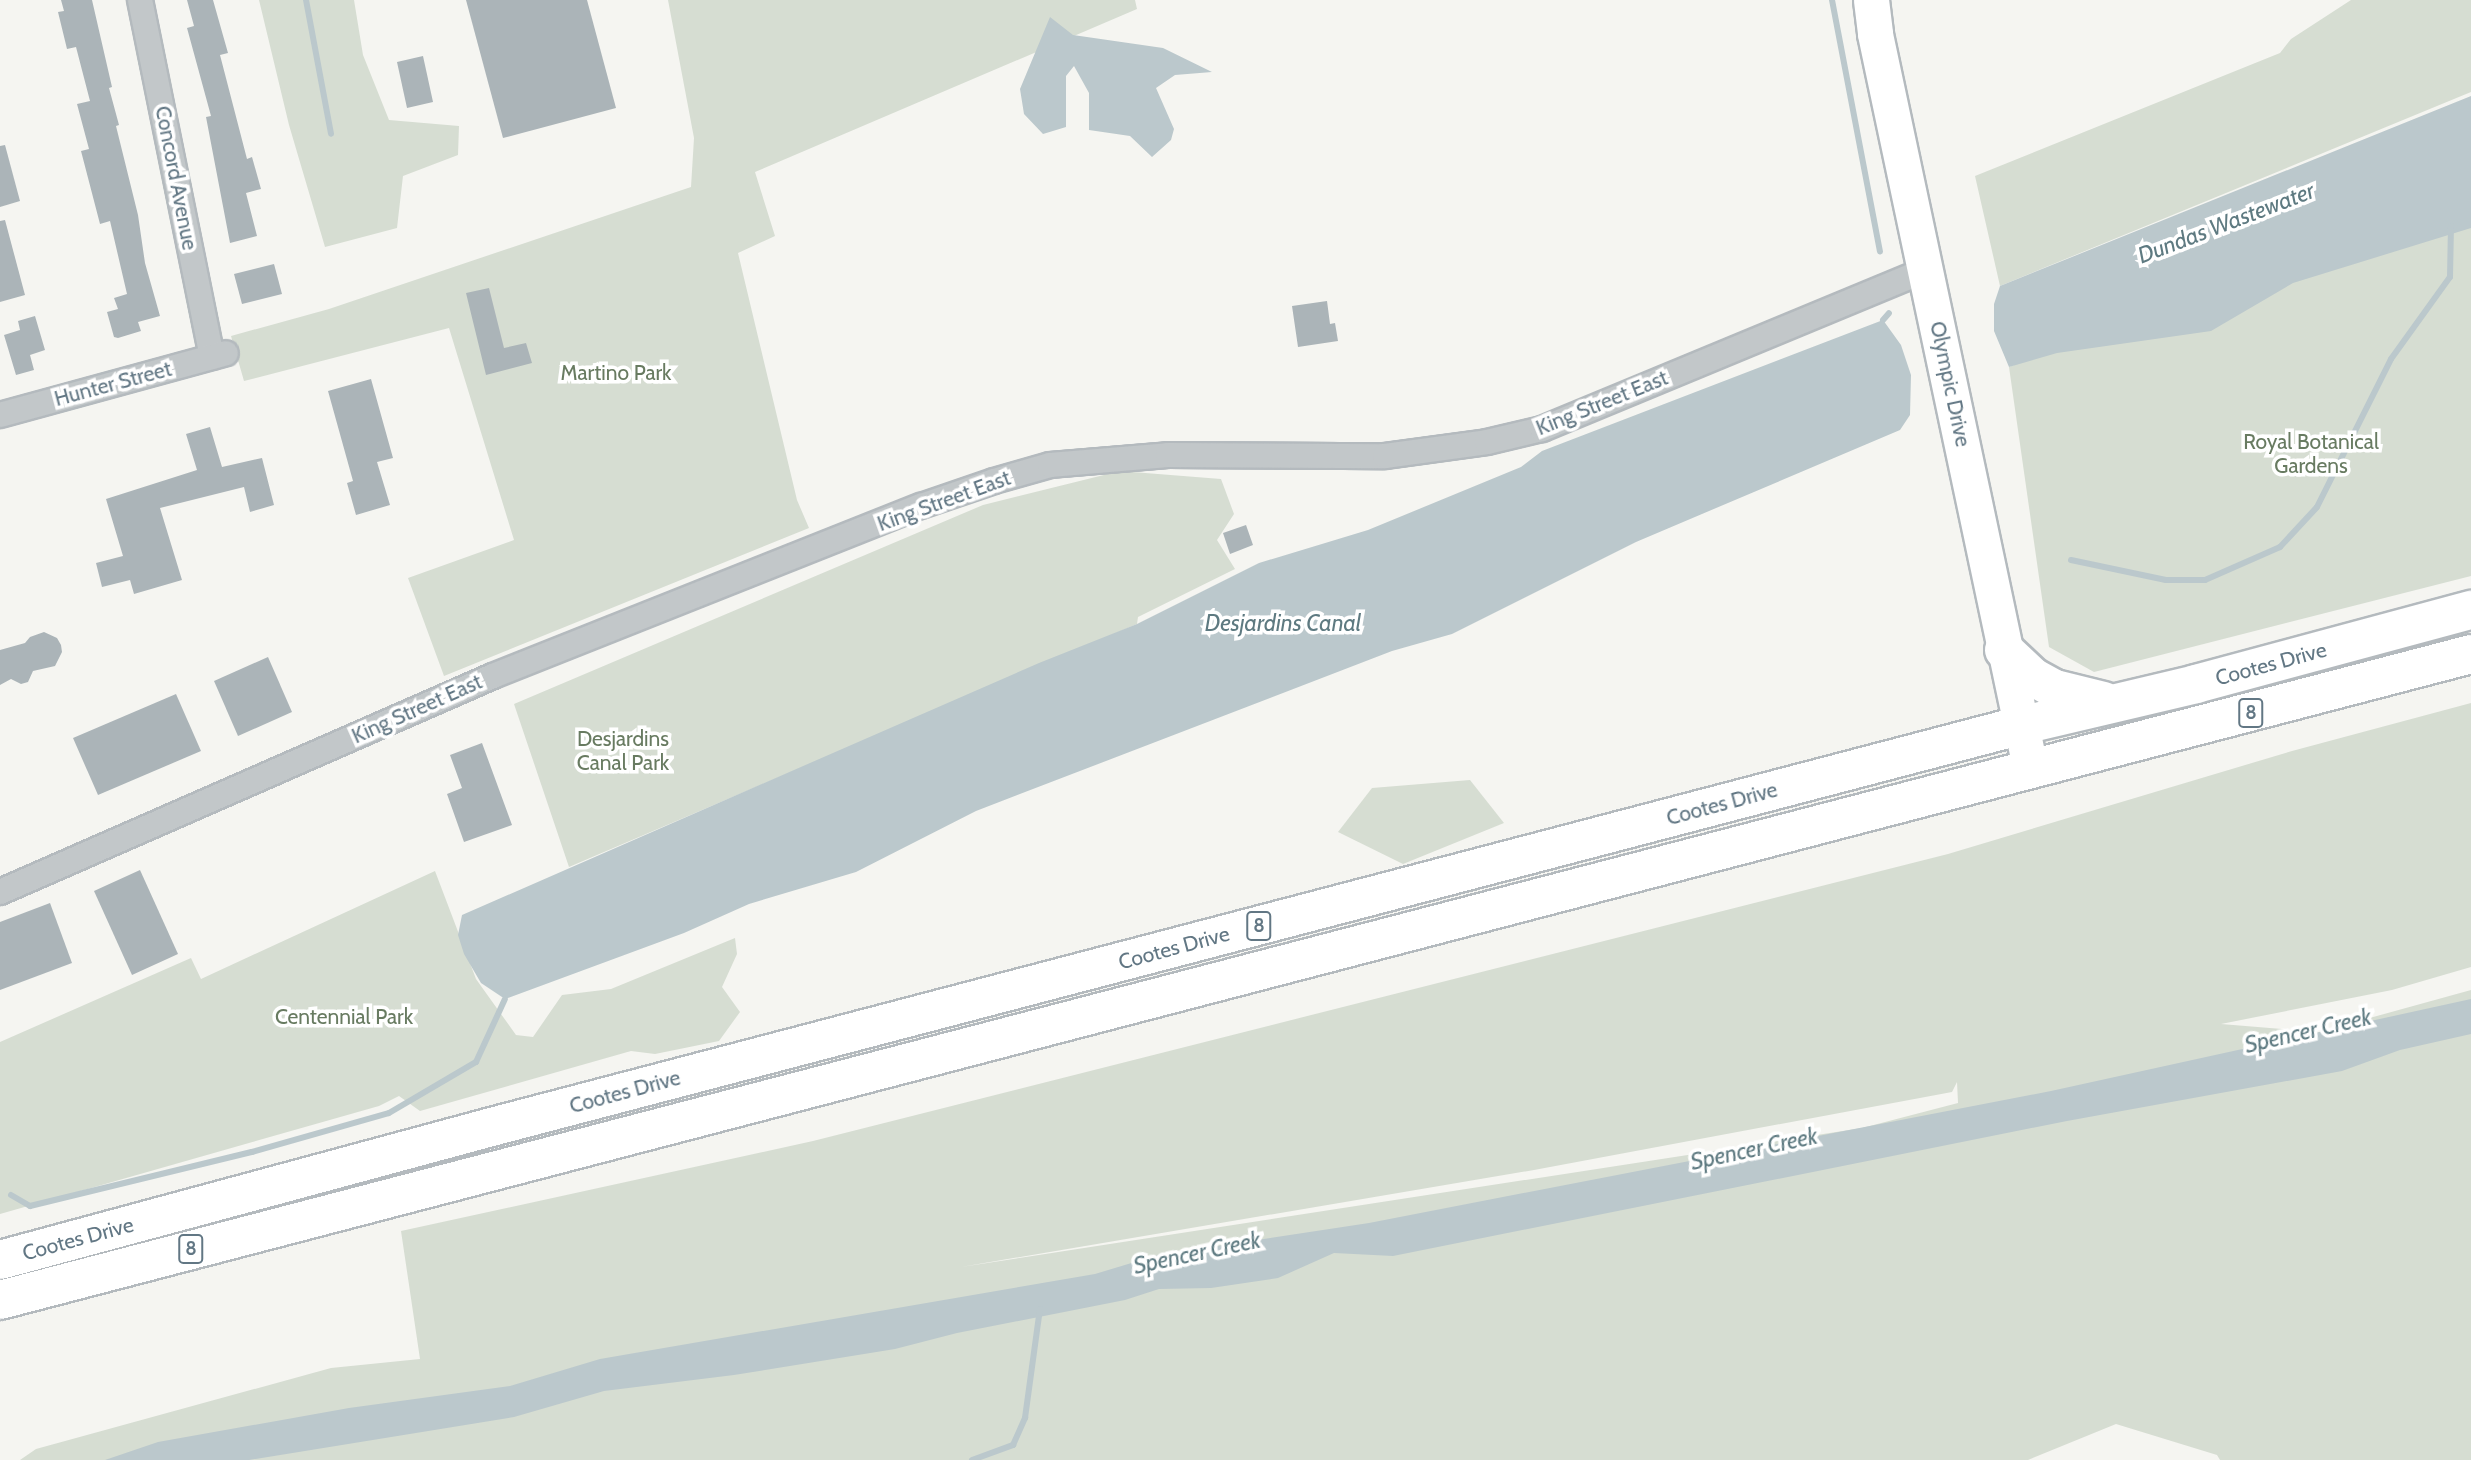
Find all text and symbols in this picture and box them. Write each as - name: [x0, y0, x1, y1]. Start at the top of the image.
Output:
- street label: Concord Avenue: [150, 104, 202, 252]
- water label: Dundas Wastewater: [2134, 177, 2318, 269]
- street label: Olympic Drive: [1924, 319, 1976, 449]
- street label: Hunter Street: [52, 356, 174, 412]
- park label: Martino Park: [560, 360, 672, 386]
- street label: King Street East: [1532, 365, 1672, 441]
- park label: Royal Botanical Gardens: [2243, 429, 2379, 479]
- street label: King Street East: [874, 465, 1014, 537]
- water label: Desjardins Canal: [1205, 609, 1361, 637]
- street label: Cootes Drive: [2213, 637, 2329, 691]
- street label: King Street East: [348, 669, 486, 749]
- road number: 8: [2237, 698, 2265, 728]
- park label: Desjardins Canal Park: [577, 726, 669, 776]
- street label: Cootes Drive: [1664, 777, 1780, 831]
- road number: 8: [1245, 910, 1273, 942]
- street label: Cootes Drive: [1116, 921, 1232, 975]
- water label: Spencer Creek: [2242, 1003, 2374, 1059]
- park label: Centennial Park: [275, 1004, 413, 1030]
- street label: Cootes Drive: [567, 1065, 683, 1119]
- water label: Spencer Creek: [1688, 1122, 1820, 1176]
- street label: Cootes Drive: [20, 1212, 136, 1266]
- water label: Spencer Creek: [1131, 1226, 1263, 1280]
- road number: 8: [177, 1233, 205, 1264]

